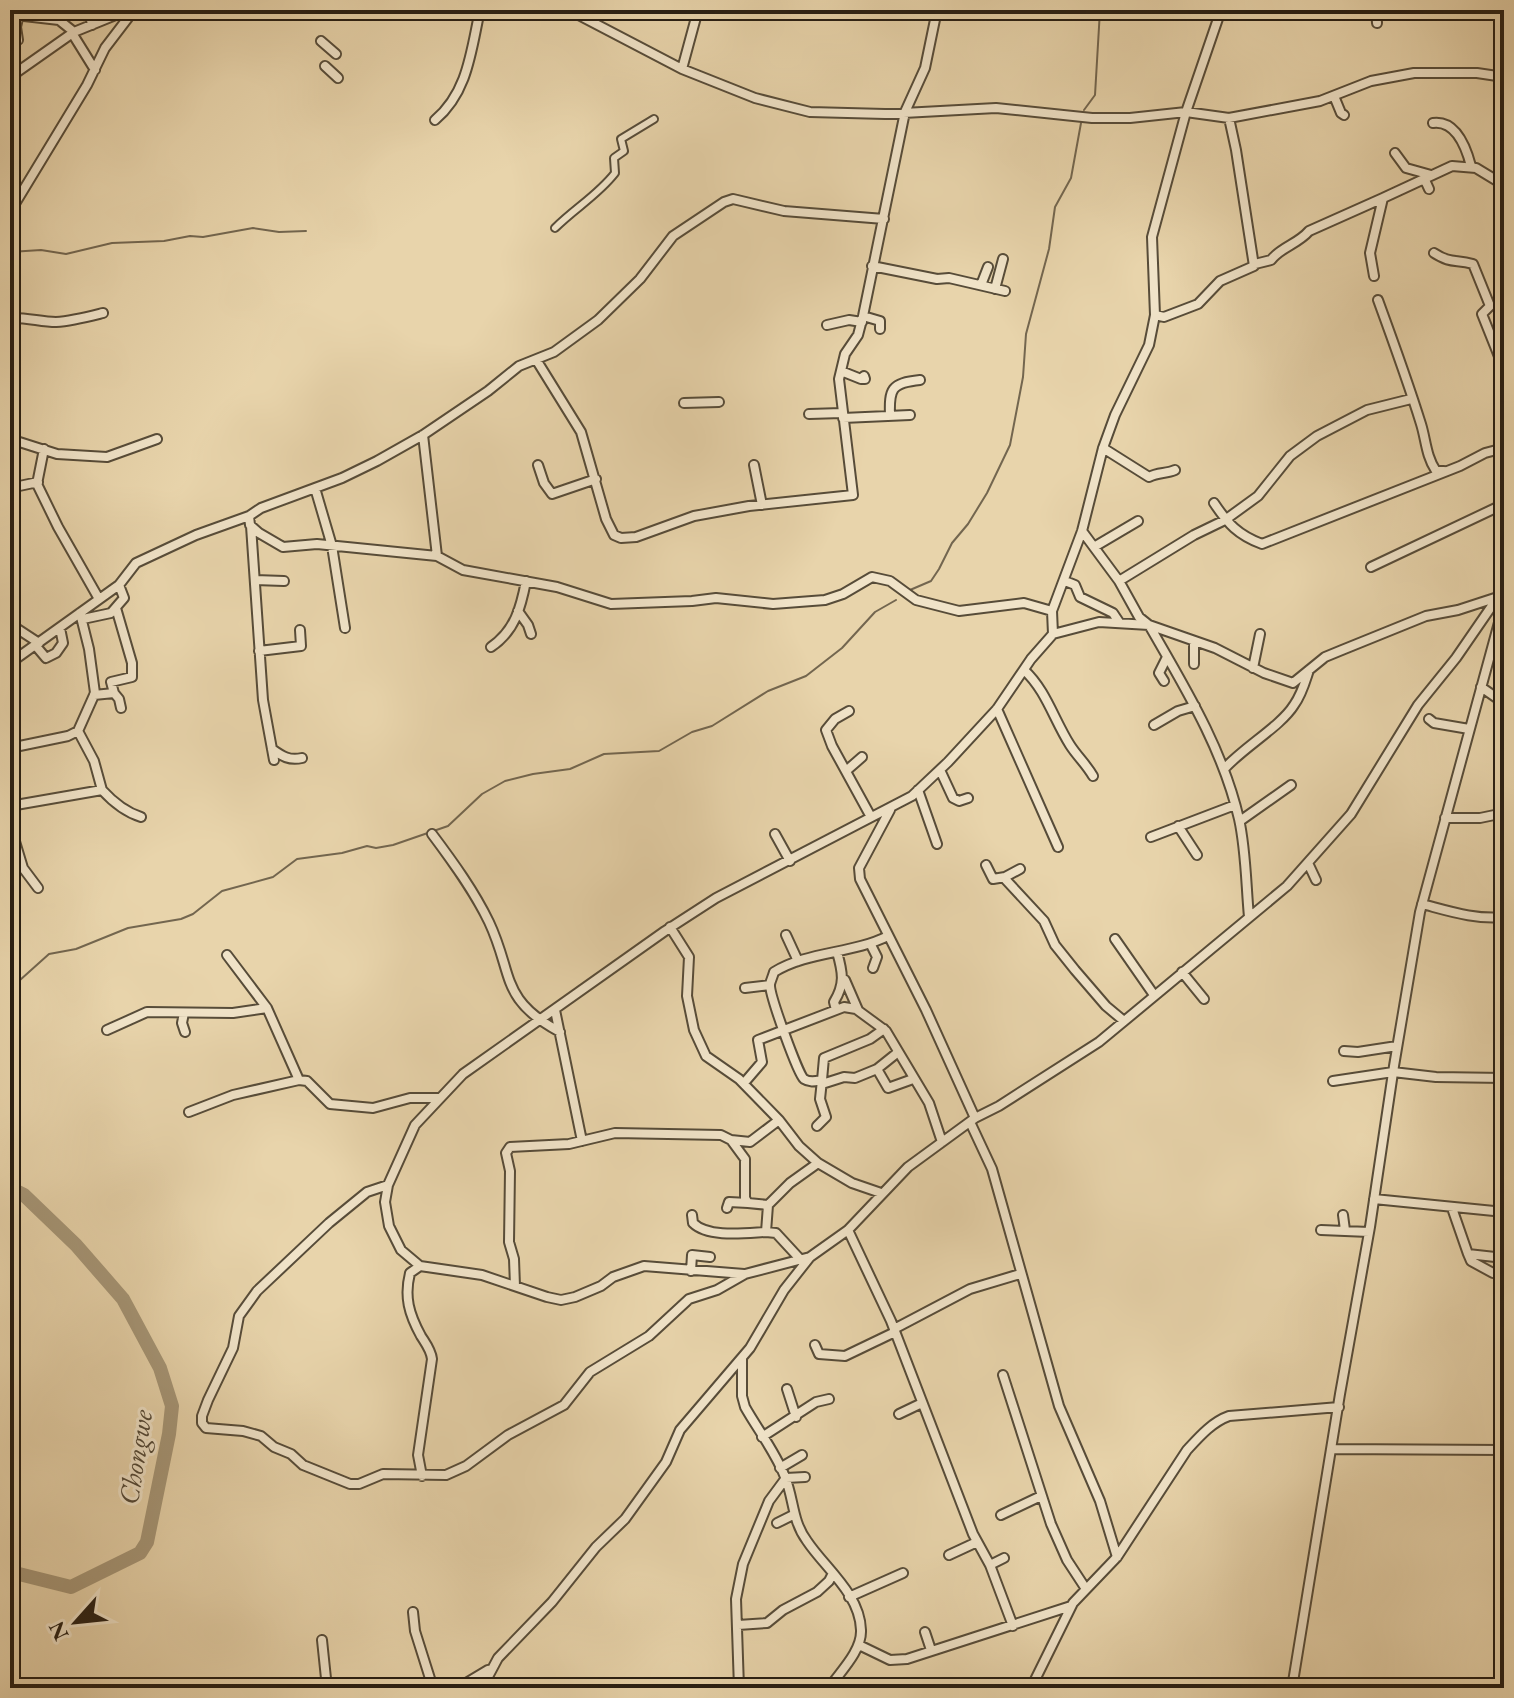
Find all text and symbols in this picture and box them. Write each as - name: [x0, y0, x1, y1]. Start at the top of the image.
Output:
- water label: Chongwe: [110, 1407, 160, 1507]
- north arrow: [36, 1582, 116, 1662]
- text: N: [42, 1616, 76, 1645]

